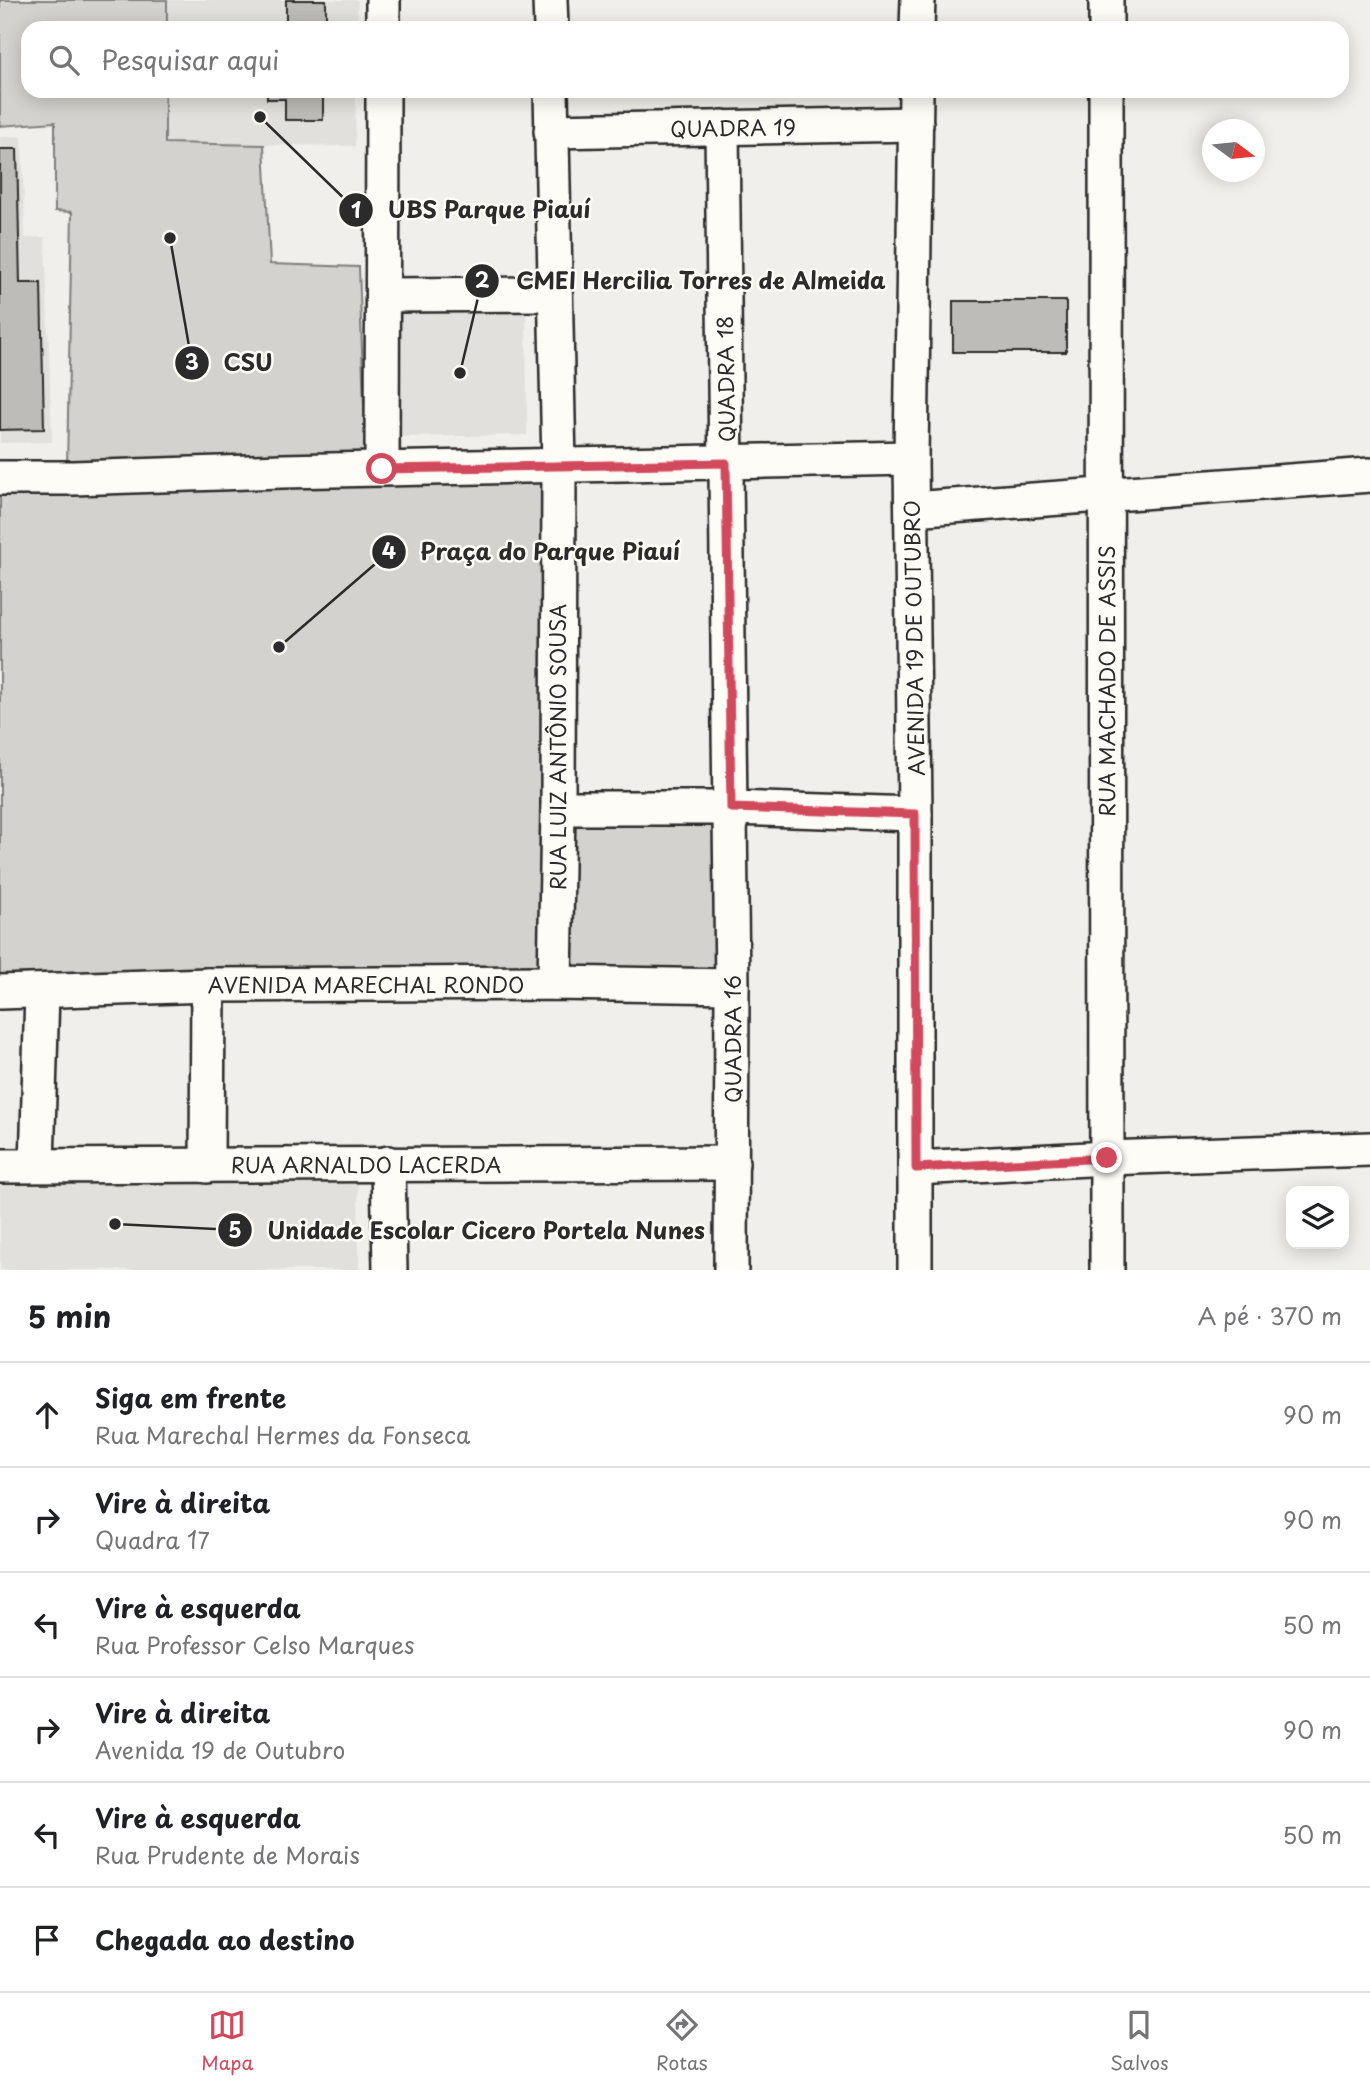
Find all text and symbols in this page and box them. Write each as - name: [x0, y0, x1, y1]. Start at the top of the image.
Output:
- search box: [21, 21, 1349, 98]
- text: Pesquisar aqui: [101, 40, 279, 79]
- icon: search: [45, 41, 83, 79]
- street label: QUADRA 19: [670, 110, 796, 144]
- north arrow: [1202, 119, 1265, 182]
- callout: UBS Parque Piauí: [339, 188, 604, 232]
- text: UBS Parque Piauí: [388, 191, 591, 226]
- text: 1: [351, 193, 361, 225]
- callout: CMEI Hercilia Torres de Almeida: [464, 259, 902, 303]
- text: CMEI Hercilia Torres de Almeida: [516, 262, 886, 297]
- text: 2: [475, 263, 490, 295]
- street label: QUADRA 18: [708, 315, 742, 443]
- callout: CSU: [175, 341, 286, 385]
- text: CSU: [224, 344, 272, 379]
- text: 3: [185, 345, 199, 377]
- route start: [366, 453, 397, 484]
- street label: AVENIDA 19 DE OUTUBRO: [895, 500, 931, 776]
- callout: Praça do Parque Piauí: [371, 530, 694, 574]
- text: Praça do Parque Piauí: [420, 533, 680, 568]
- text: 4: [382, 534, 396, 566]
- street label: RUA MACHADO DE ASSIS: [1090, 545, 1122, 817]
- street label: RUA LUIZ ANTÔNIO SOUSA: [541, 604, 573, 890]
- street label: AVENIDA MARECHAL RONDO: [208, 968, 524, 1000]
- street label: QUADRA 16: [716, 975, 748, 1103]
- route end: [1091, 1142, 1122, 1173]
- street label: RUA ARNALDO LACERDA: [231, 1148, 501, 1180]
- map controls: [1286, 1186, 1349, 1249]
- button: layers: [1286, 1186, 1349, 1249]
- callout: Unidade Escolar Cicero Portela Nunes: [218, 1208, 720, 1252]
- text: Unidade Escolar Cicero Portela Nunes: [267, 1212, 705, 1247]
- text: 5: [228, 1213, 242, 1245]
- text: 5 min: [28, 1293, 111, 1338]
- text: A pé · 370 m: [1198, 1298, 1342, 1333]
- text: Siga em frente: [95, 1378, 286, 1417]
- icon: ahead: [28, 1396, 66, 1434]
- text: 90 m: [1283, 1397, 1342, 1432]
- text: Rua Marechal Hermes da Fonseca: [95, 1417, 470, 1452]
- text: Vire à direita: [95, 1483, 270, 1522]
- icon: right: [28, 1501, 66, 1539]
- text: 90 m: [1283, 1502, 1342, 1537]
- text: Quadra 17: [95, 1522, 210, 1557]
- text: Vire à esquerda: [95, 1588, 301, 1627]
- icon: left: [28, 1606, 66, 1644]
- text: 50 m: [1282, 1607, 1342, 1642]
- text: Rua Professor Celso Marques: [95, 1627, 415, 1662]
- text: Vire à direita: [95, 1693, 270, 1732]
- icon: right: [28, 1711, 66, 1749]
- text: 90 m: [1283, 1712, 1342, 1747]
- text: Avenida 19 de Outubro: [95, 1732, 345, 1767]
- text: Vire à esquerda: [95, 1798, 301, 1837]
- icon: left: [28, 1816, 66, 1854]
- text: 50 m: [1282, 1817, 1342, 1852]
- text: Rua Prudente de Morais: [95, 1837, 360, 1872]
- text: Chegada ao destino: [95, 1920, 354, 1959]
- icon: arrive: [28, 1921, 66, 1959]
- tab: Mapa: [201, 2006, 254, 2076]
- tab: Rotas: [656, 2006, 708, 2076]
- tab: Salvos: [1110, 2006, 1169, 2076]

